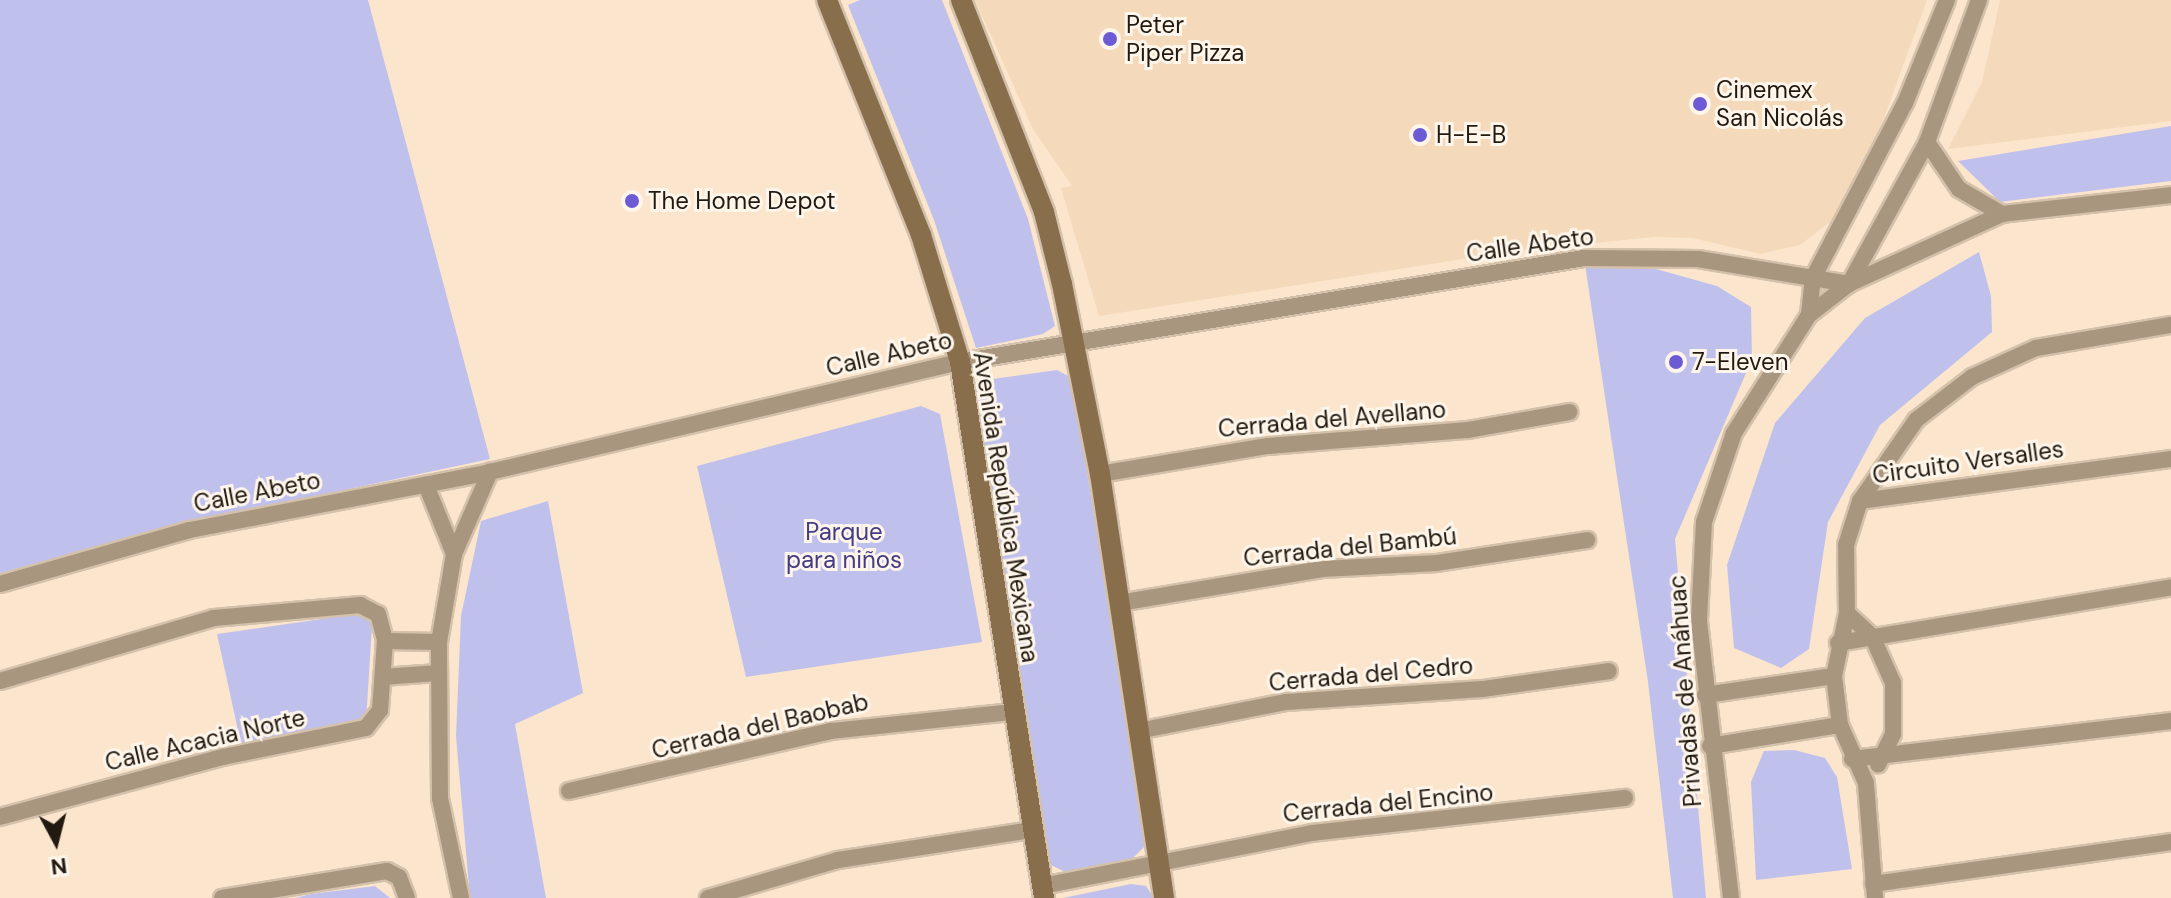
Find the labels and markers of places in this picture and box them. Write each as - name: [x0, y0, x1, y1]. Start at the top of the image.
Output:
- place label: Peter Piper Pizza: [1126, 11, 1244, 67]
- marker: Peter Piper Pizza: [1101, 30, 1119, 48]
- place label: Cinemex San Nicolás: [1716, 76, 1844, 132]
- marker: Cinemex San Nicolás: [1691, 95, 1709, 113]
- place label: H-E-B: [1436, 121, 1506, 149]
- marker: H-E-B: [1411, 126, 1429, 144]
- place label: The Home Depot: [648, 187, 836, 215]
- marker: The Home Depot: [623, 192, 641, 210]
- place label: 7-Eleven: [1692, 348, 1789, 376]
- marker: 7-Eleven: [1667, 353, 1685, 371]

